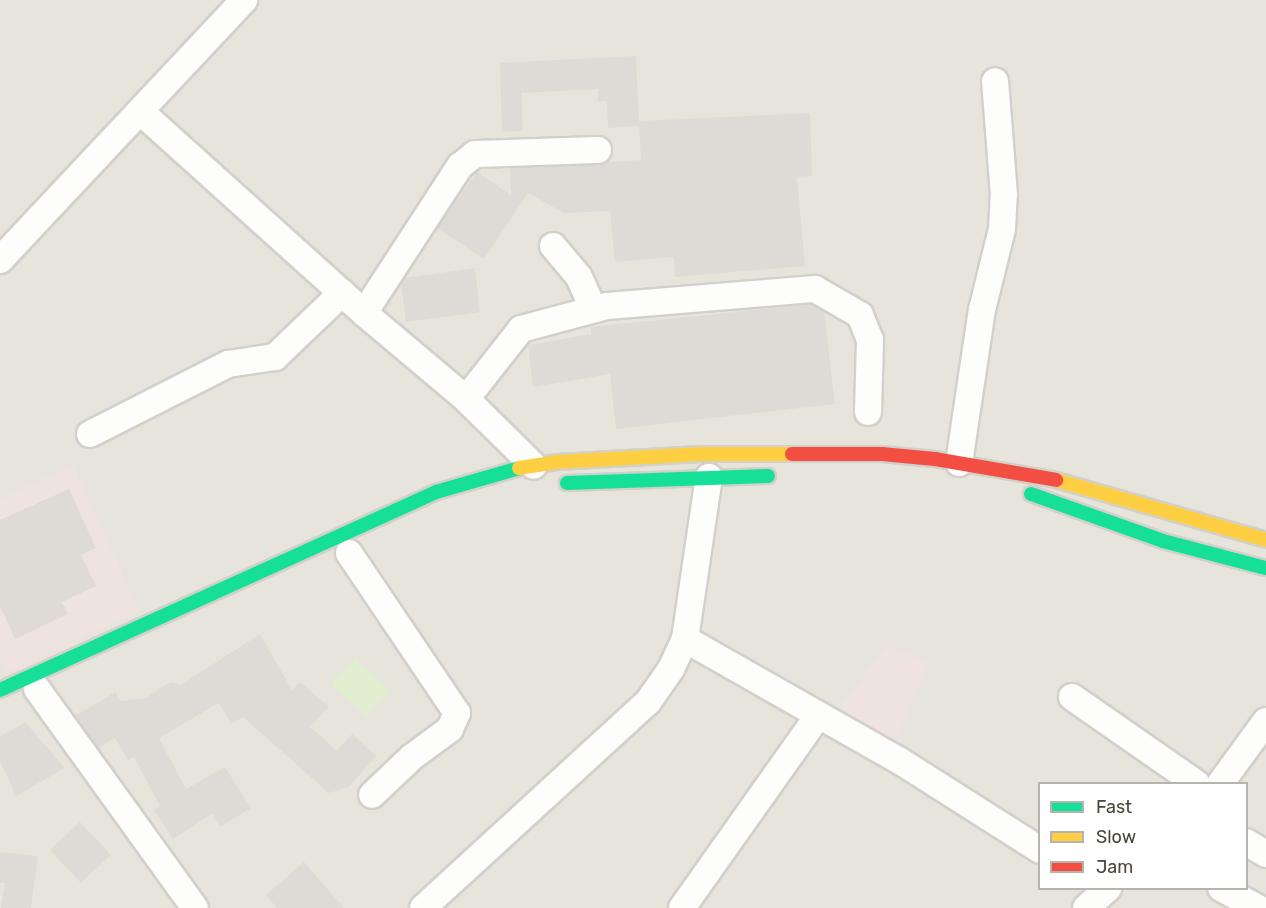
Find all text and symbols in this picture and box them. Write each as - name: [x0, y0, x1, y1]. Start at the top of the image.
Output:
- legend: [1038, 782, 1248, 890]
- text: Fast: [1096, 796, 1132, 818]
- text: Slow: [1096, 826, 1136, 848]
- text: Jam: [1096, 856, 1133, 878]

